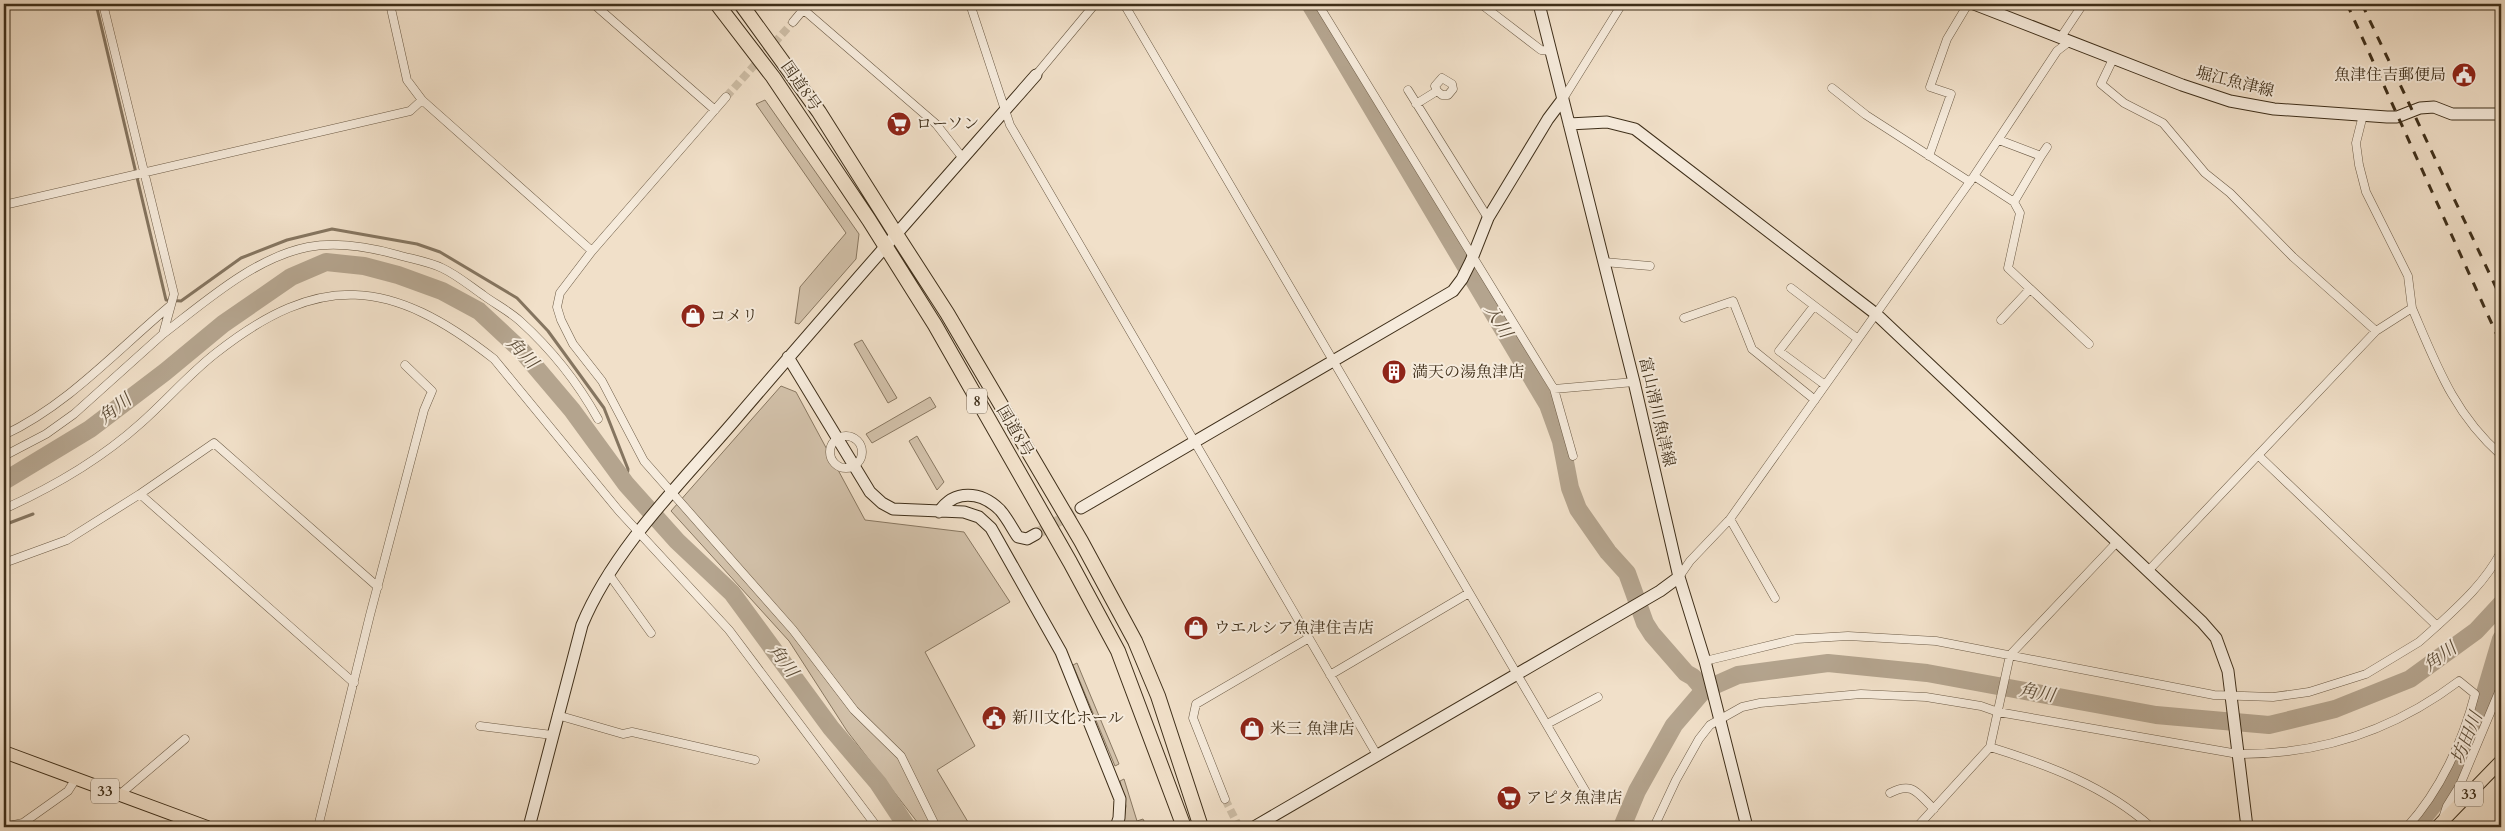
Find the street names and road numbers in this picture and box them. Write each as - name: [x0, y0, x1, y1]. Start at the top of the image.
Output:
- street label: 国道8号: [776, 57, 826, 115]
- street label: 堀江魚津線: [2194, 62, 2276, 102]
- street label: 富山滑川魚津線: [1634, 355, 1680, 469]
- road number: 8: [967, 388, 987, 414]
- street label: 国道8号: [991, 401, 1039, 461]
- road number: 33: [91, 778, 119, 804]
- road number: 33: [2455, 782, 2483, 806]

